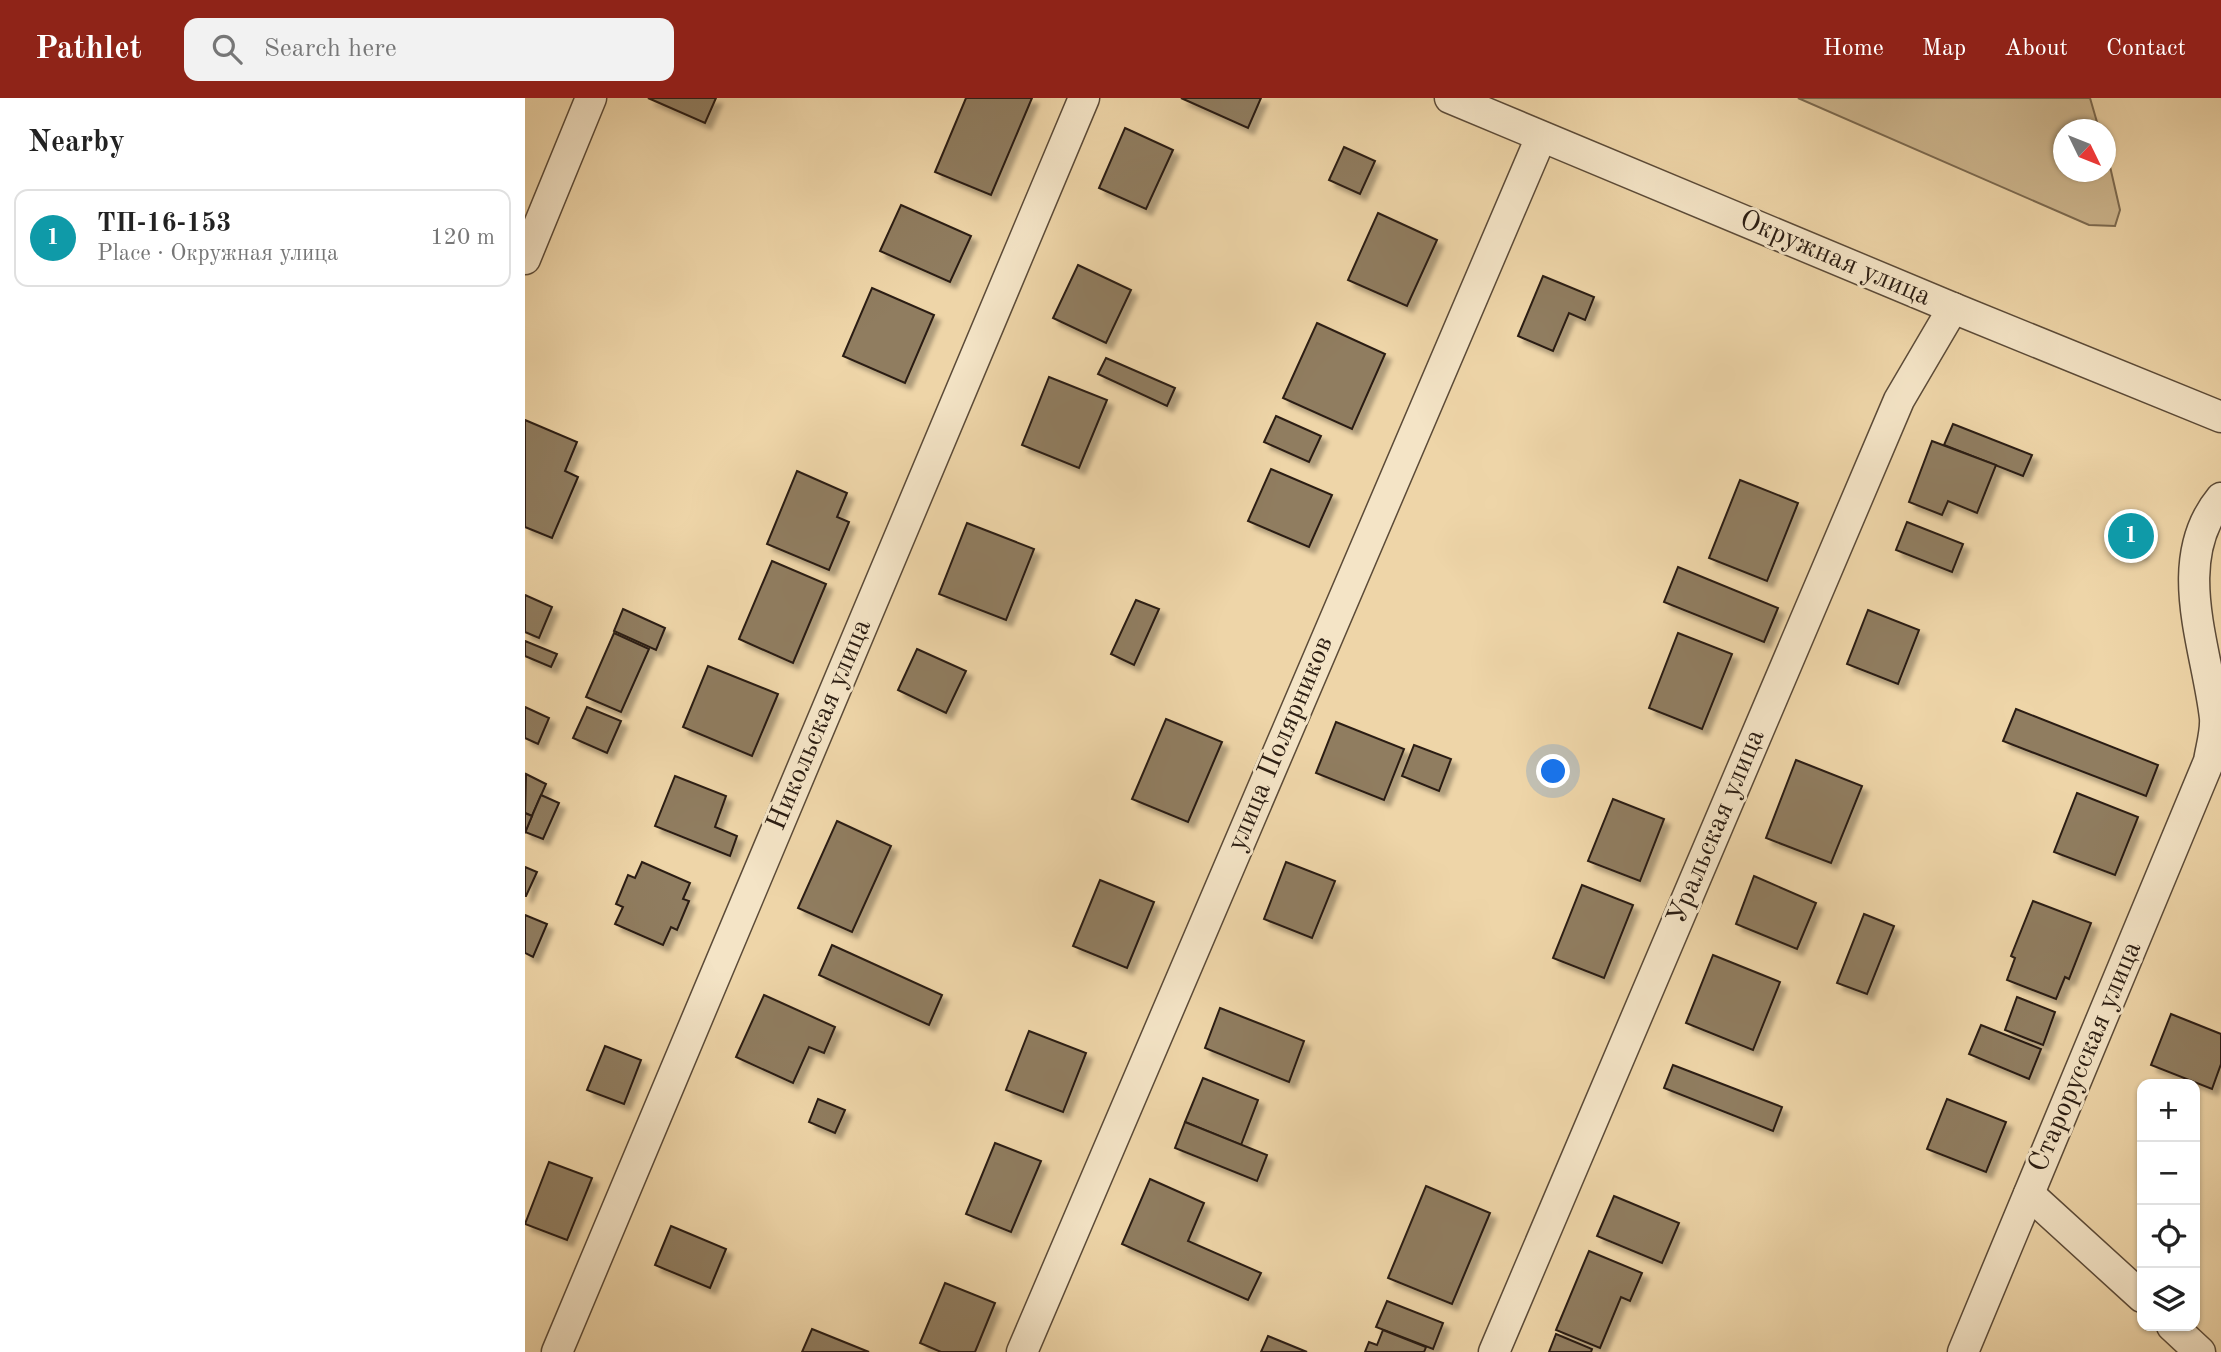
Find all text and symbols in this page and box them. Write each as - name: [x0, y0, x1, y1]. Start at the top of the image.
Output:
- search box: [184, 18, 674, 81]
- icon: search: [208, 30, 246, 68]
- text: Pathlet: [35, 33, 142, 66]
- text: Search here: [264, 36, 397, 62]
- text: Home: [1823, 37, 1884, 61]
- text: Map: [1922, 37, 1966, 61]
- text: About: [2004, 37, 2068, 61]
- text: Contact: [2106, 37, 2186, 61]
- north arrow: [2053, 119, 2116, 182]
- text: Nearby: [28, 128, 125, 158]
- street label: Окружная улица: [1735, 206, 1935, 312]
- text: ТП-16-153: [97, 211, 231, 237]
- text: 1: [46, 226, 60, 249]
- text: 120 m: [430, 226, 495, 249]
- text: Place · Окружная улица: [97, 242, 338, 265]
- pin: 1: [2108, 510, 2154, 562]
- street label: Никольская улица: [763, 615, 877, 835]
- street label: улица Полярников: [1223, 632, 1339, 856]
- street label: Уральская улица: [1663, 725, 1771, 929]
- your location: [1536, 754, 1570, 788]
- street label: Старорусская улица: [2025, 937, 2147, 1177]
- map controls: [2137, 1079, 2200, 1331]
- button: +: [2137, 1079, 2200, 1142]
- button: −: [2137, 1142, 2200, 1205]
- button: locate: [2137, 1205, 2200, 1268]
- button: layers: [2137, 1268, 2200, 1331]

